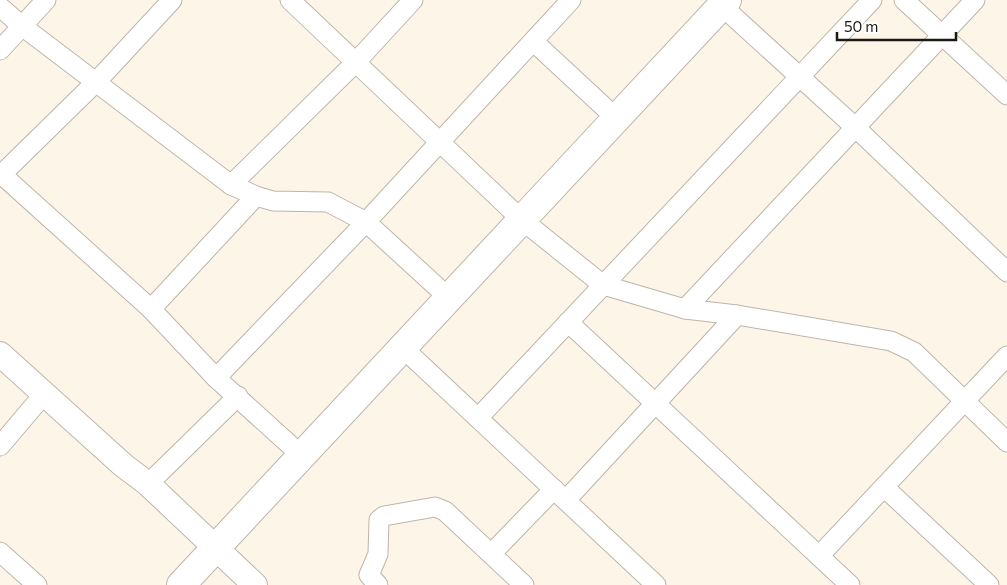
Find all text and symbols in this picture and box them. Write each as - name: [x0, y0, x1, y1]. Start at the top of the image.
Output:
- scale bar: [837, 10, 956, 42]
- text: 50 m: [844, 17, 878, 35]

